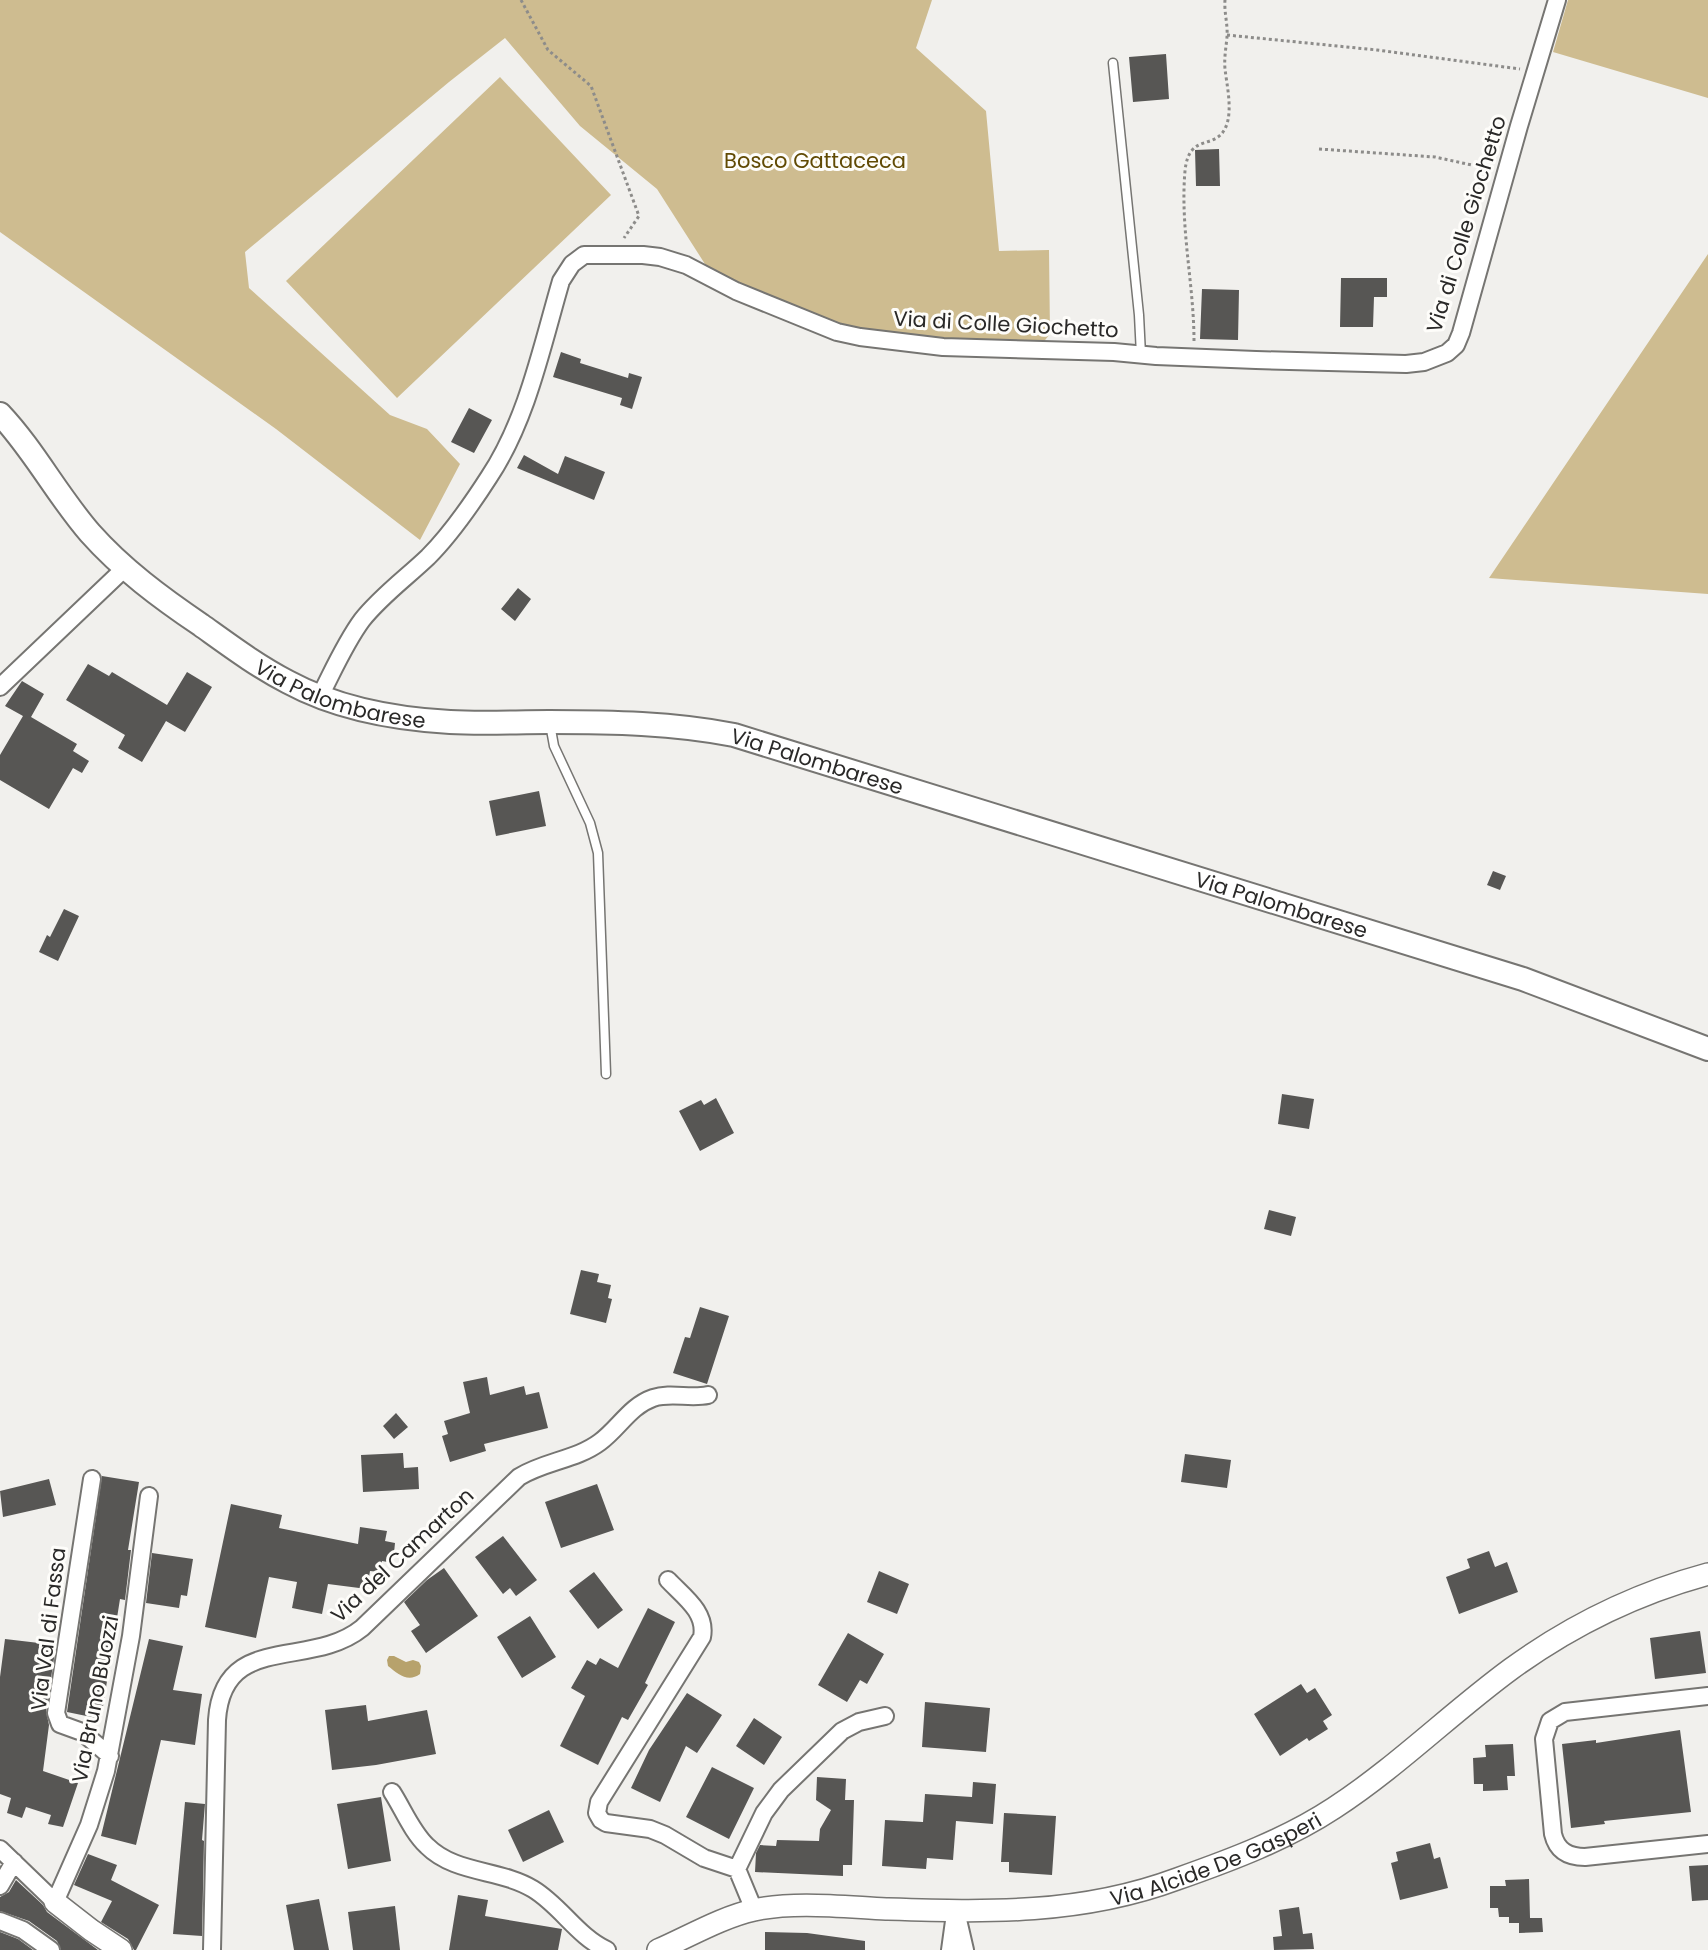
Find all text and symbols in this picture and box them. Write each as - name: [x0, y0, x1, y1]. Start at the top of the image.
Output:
- street label: Via di Colle Giochetto: [1419, 112, 1513, 336]
- park label: Bosco Gattaceca: [724, 146, 906, 175]
- street label: Via di Colle Giochetto: [893, 304, 1119, 344]
- street label: Via Palombarese: [250, 652, 427, 735]
- street label: Via Palombarese: [727, 720, 907, 801]
- street label: Via Palombarese: [1192, 864, 1371, 945]
- street label: Via del Camarton: [324, 1481, 480, 1629]
- street label: Via Val di Fassa: [24, 1546, 72, 1712]
- street label: Via Bruno Buozzi: [65, 1613, 125, 1785]
- street label: Via Alcide De Gasperi: [1107, 1805, 1326, 1912]

